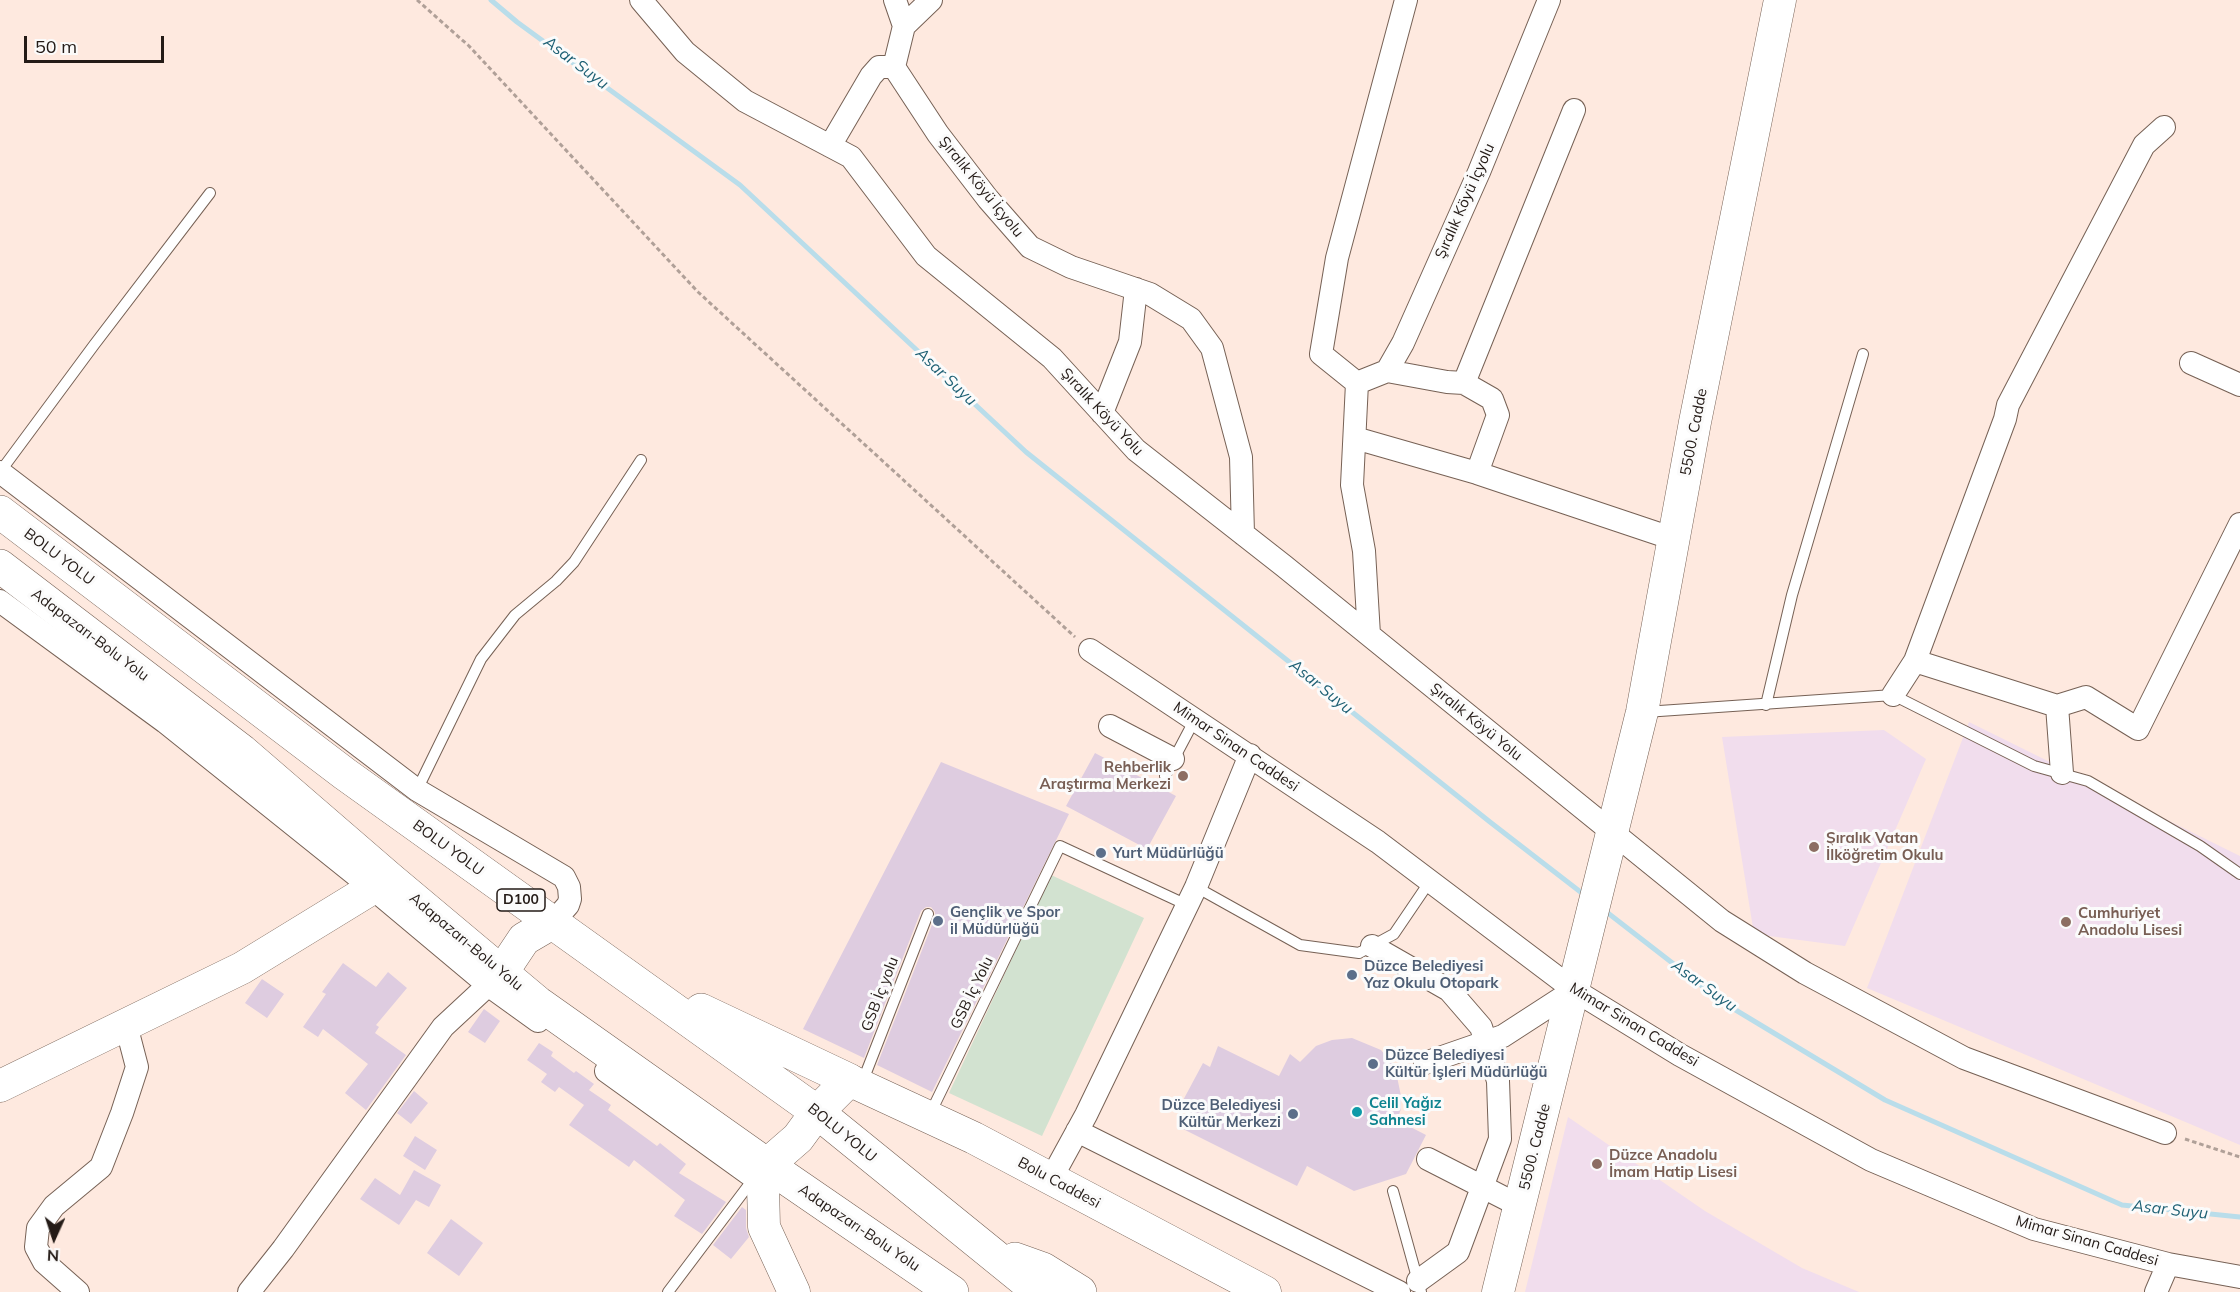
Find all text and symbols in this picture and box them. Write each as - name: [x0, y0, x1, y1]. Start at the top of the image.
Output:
- scale bar: [27, 24, 166, 62]
- water label: Asar Suyu: [540, 32, 612, 94]
- text: 50 m: [35, 35, 77, 58]
- street label: Şıralık Köyü İçyolu: [935, 133, 1027, 241]
- street label: Şıralık Köyü İçyolu: [1431, 141, 1499, 261]
- water label: Asar Suyu: [912, 344, 980, 410]
- street label: Şıralık Köyü Yolu: [1057, 365, 1147, 459]
- street label: 5500. Cadde: [1677, 387, 1711, 477]
- street label: BOLU YOLU: [20, 525, 98, 589]
- street label: Adapazarı-Bolu Yolu: [28, 585, 152, 685]
- water label: Asar Suyu: [1285, 656, 1357, 718]
- street label: Şıralık Köyü Yolu: [1426, 679, 1526, 765]
- street label: Mimar Sinan Caddesi: [1170, 698, 1302, 796]
- place label: Rehberlik Araştırma Merkezi: [1040, 758, 1171, 793]
- marker: Rehberlik Araştırma Merkezi: [1176, 769, 1190, 783]
- street label: BOLU YOLU: [409, 816, 487, 880]
- place label: Şıralık Vatan İlköğretim Okulu: [1826, 829, 1944, 864]
- marker: Şıralık Vatan İlköğretim Okulu: [1807, 840, 1821, 854]
- place label: Yurt Müdürlüğü: [1113, 844, 1224, 862]
- marker: Yurt Müdürlüğü: [1094, 846, 1108, 860]
- street label: Adapazarı-Bolu Yolu: [406, 889, 526, 995]
- road number: D100: [497, 889, 545, 911]
- place label: Gençlik ve Spor il Müdürlüğü: [950, 903, 1060, 938]
- place label: Cumhuriyet Anadolu Lisesi: [2078, 904, 2182, 939]
- marker: Gençlik ve Spor il Müdürlüğü: [931, 914, 945, 928]
- marker: Cumhuriyet Anadolu Lisesi: [2059, 915, 2073, 929]
- street label: GSB İç yolu: [858, 954, 902, 1034]
- street label: GSB İç Yolu: [947, 954, 997, 1032]
- water label: Asar Suyu: [1668, 956, 1740, 1016]
- place label: Düzce Belediyesi Yaz Okulu Otopark: [1364, 957, 1499, 992]
- marker: Düzce Belediyesi Yaz Okulu Otopark: [1345, 968, 1359, 982]
- street label: Mimar Sinan Caddesi: [1566, 979, 1702, 1071]
- place label: Düzce Belediyesi Kültür İşleri Müdürlüğü: [1385, 1046, 1547, 1081]
- marker: Düzce Belediyesi Kültür İşleri Müdürlüğü: [1366, 1057, 1380, 1071]
- place label: Celil Yağız Sahnesi: [1369, 1094, 1442, 1129]
- place label: Düzce Belediyesi Kültür Merkezi: [1162, 1096, 1281, 1131]
- street label: BOLU YOLU: [804, 1100, 880, 1166]
- street label: 5500. Cadde: [1516, 1102, 1554, 1192]
- marker: Celil Yağız Sahnesi: [1350, 1105, 1364, 1119]
- marker: Düzce Belediyesi Kültür Merkezi: [1286, 1107, 1300, 1121]
- place label: Düzce Anadolu İmam Hatip Lisesi: [1609, 1146, 1737, 1181]
- street label: Bolu Caddesi: [1015, 1154, 1103, 1212]
- marker: Düzce Anadolu İmam Hatip Lisesi: [1590, 1157, 1604, 1171]
- street label: Adapazarı-Bolu Yolu: [795, 1181, 923, 1275]
- water label: Asar Suyu: [2131, 1196, 2209, 1224]
- north arrow: [24, 1208, 84, 1268]
- street label: Mimar Sinan Caddesi: [2014, 1212, 2160, 1270]
- text: N: [46, 1246, 60, 1266]

